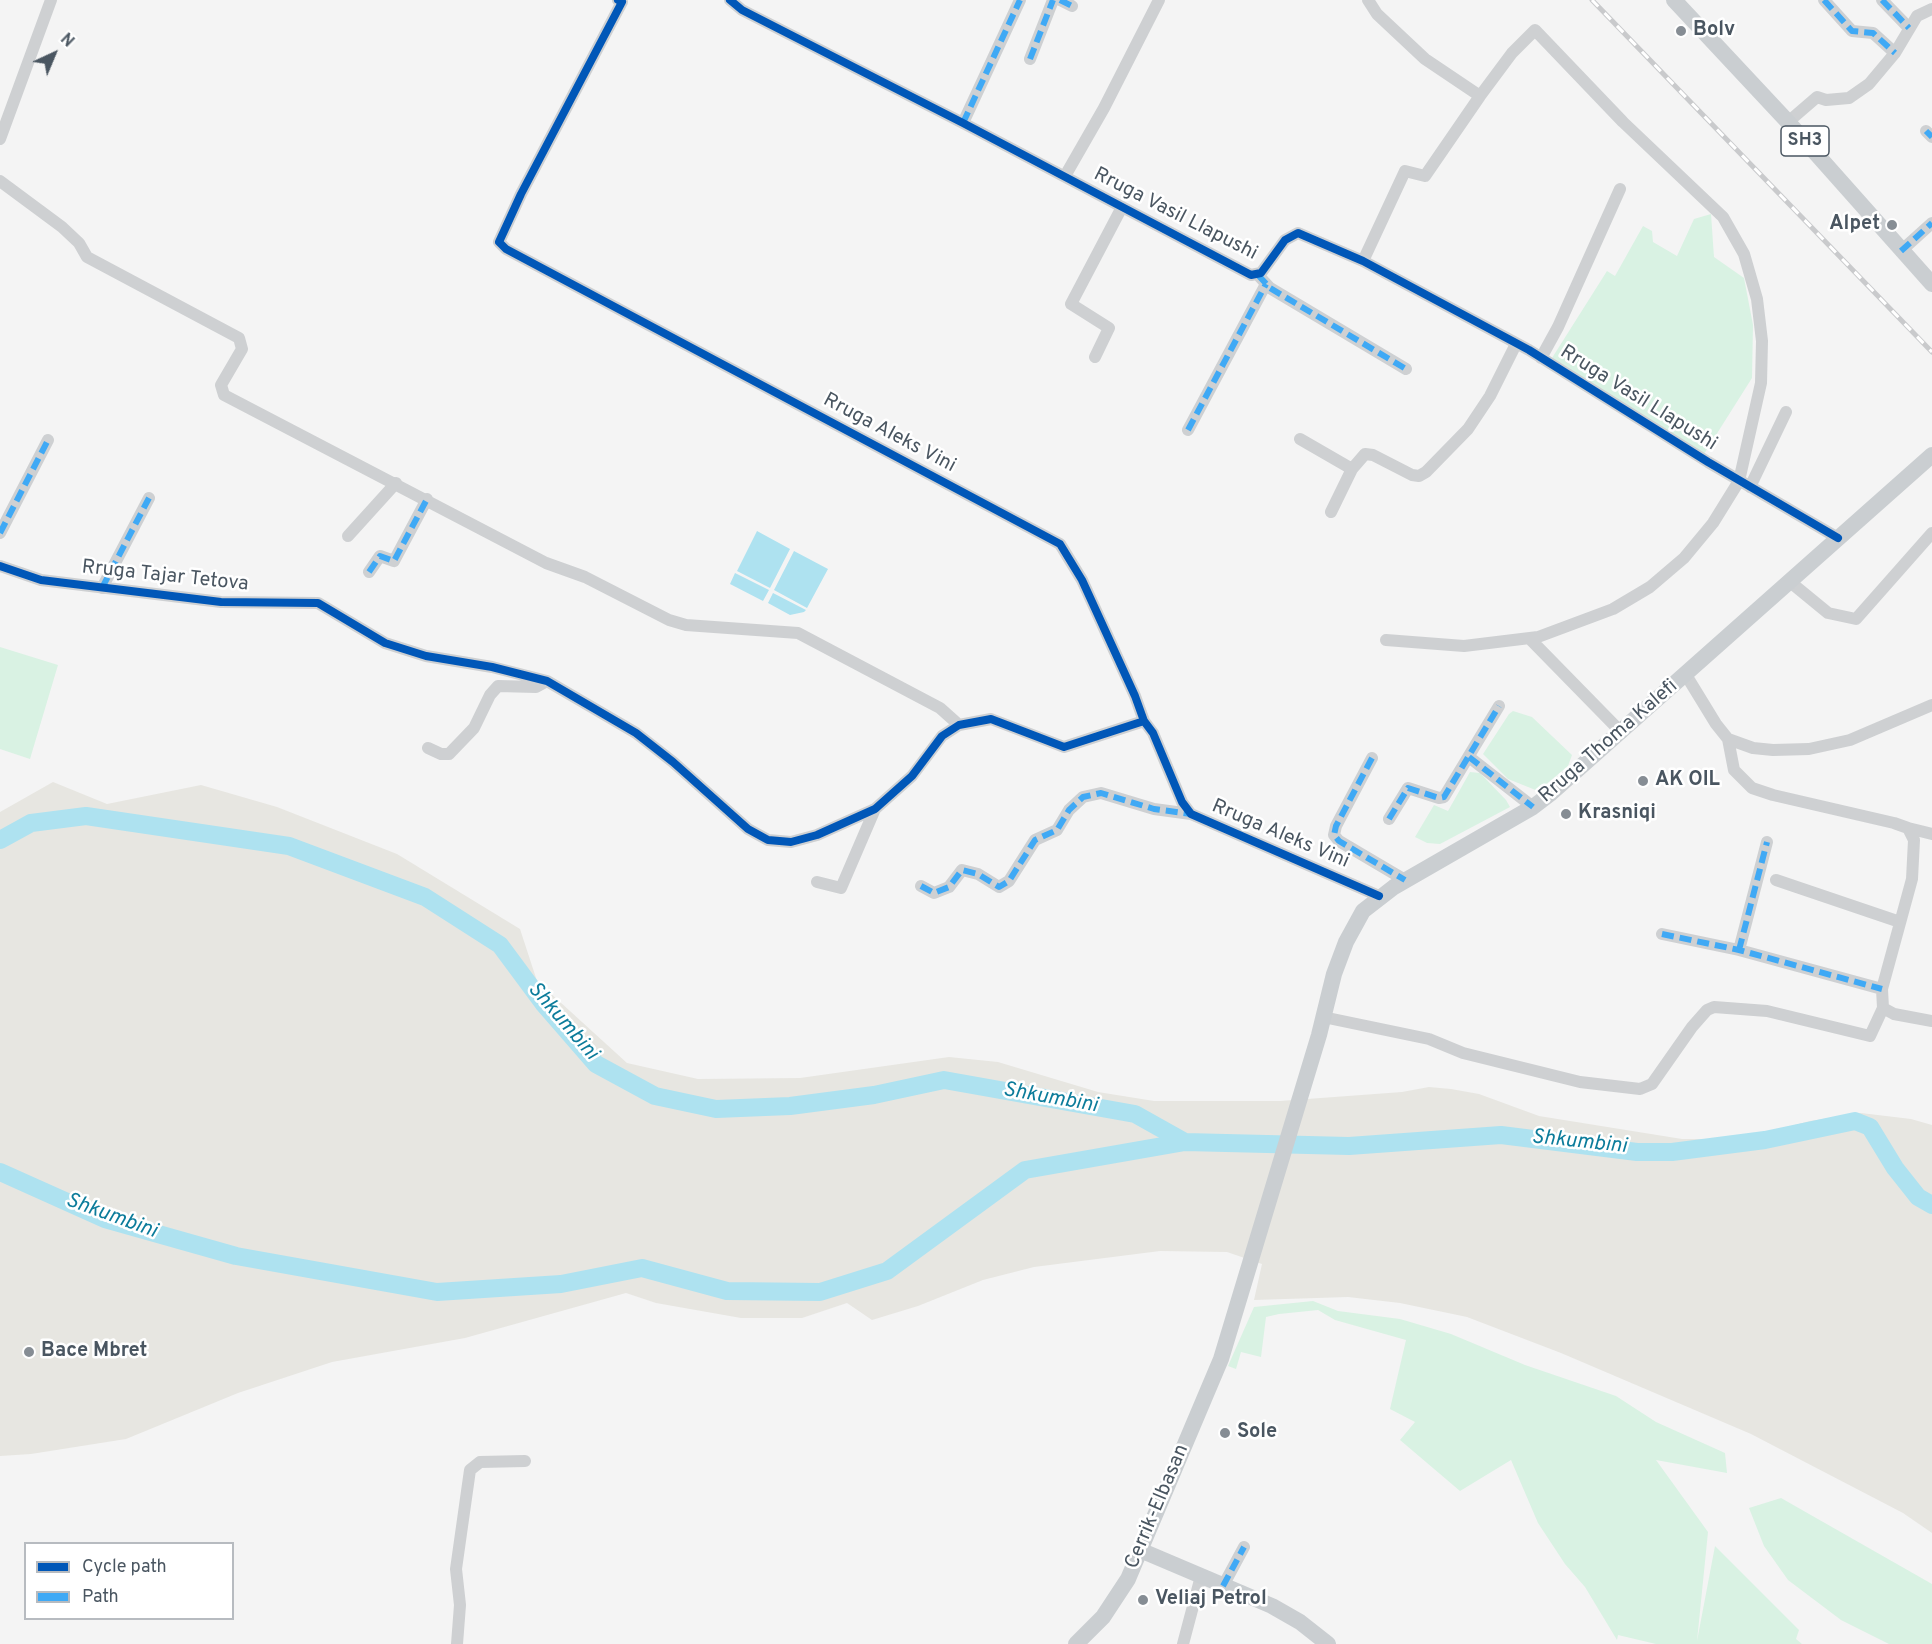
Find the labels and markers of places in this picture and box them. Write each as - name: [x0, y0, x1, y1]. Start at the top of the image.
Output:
- place label: Bolv: [1693, 19, 1735, 43]
- marker: Bolv: [1674, 24, 1688, 38]
- place label: Alpet: [1829, 213, 1880, 237]
- marker: Alpet: [1885, 218, 1899, 232]
- place label: AK OIL: [1655, 769, 1720, 793]
- marker: AK OIL: [1636, 774, 1650, 788]
- place label: Krasniqi: [1578, 802, 1656, 826]
- marker: Krasniqi: [1559, 807, 1573, 821]
- place label: Bace Mbret: [41, 1340, 147, 1364]
- marker: Bace Mbret: [22, 1345, 36, 1359]
- place label: Sole: [1237, 1421, 1277, 1445]
- marker: Sole: [1218, 1426, 1232, 1440]
- place label: Veliaj Petrol: [1155, 1588, 1267, 1612]
- marker: Veliaj Petrol: [1136, 1593, 1150, 1607]

